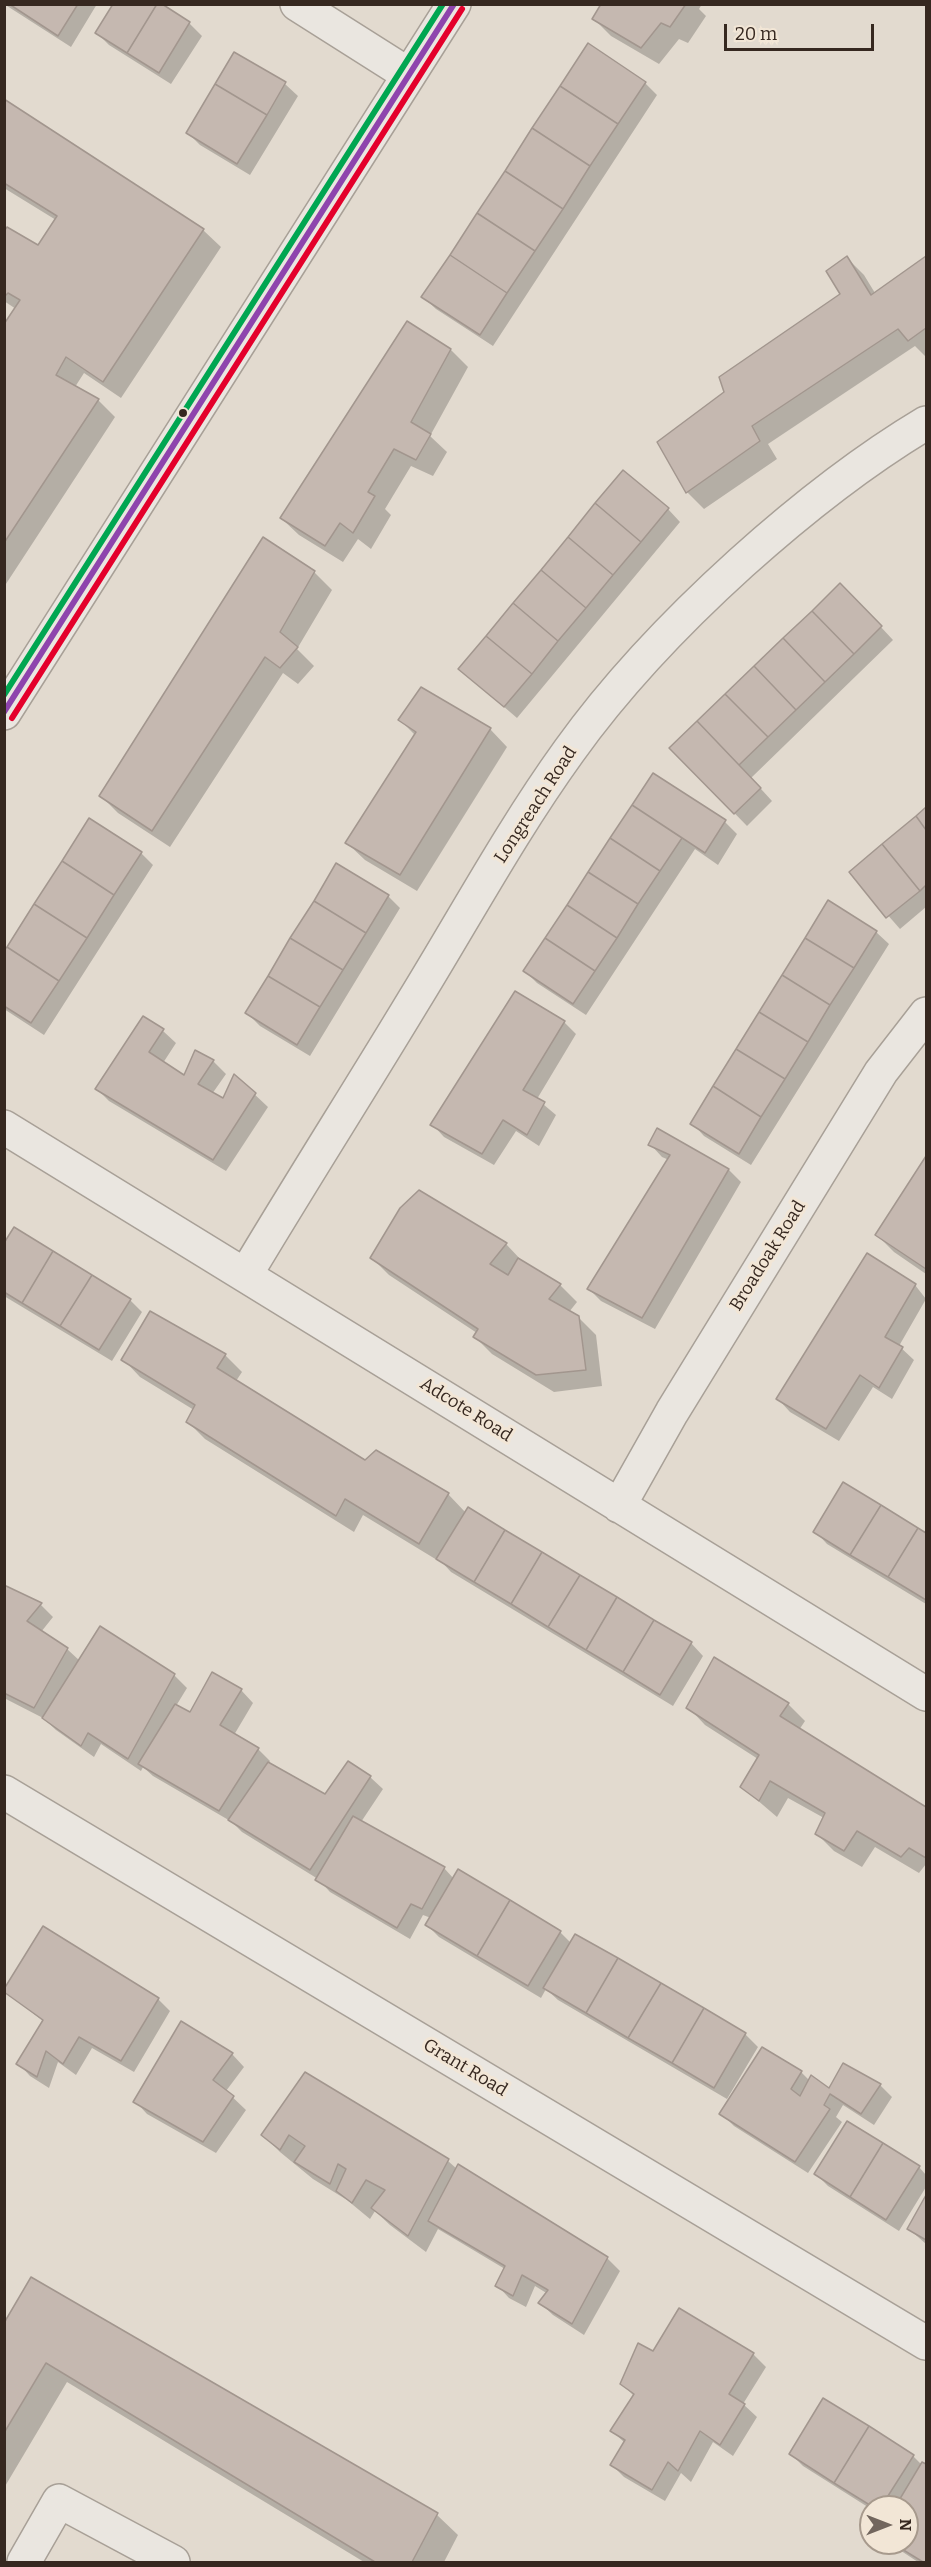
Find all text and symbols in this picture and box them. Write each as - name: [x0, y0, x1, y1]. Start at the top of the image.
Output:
- scale bar: [727, 12, 877, 50]
- text: 20 m: [735, 23, 777, 45]
- unlabelled marker: [177, 407, 189, 419]
- street label: Longreach Road: [490, 743, 582, 867]
- street label: Broadoak Road: [725, 1197, 811, 1315]
- street label: Adcote Road: [416, 1373, 516, 1447]
- street label: Grant Road: [419, 2034, 511, 2102]
- north arrow: [859, 2495, 919, 2555]
- text: N: [896, 2519, 915, 2531]

